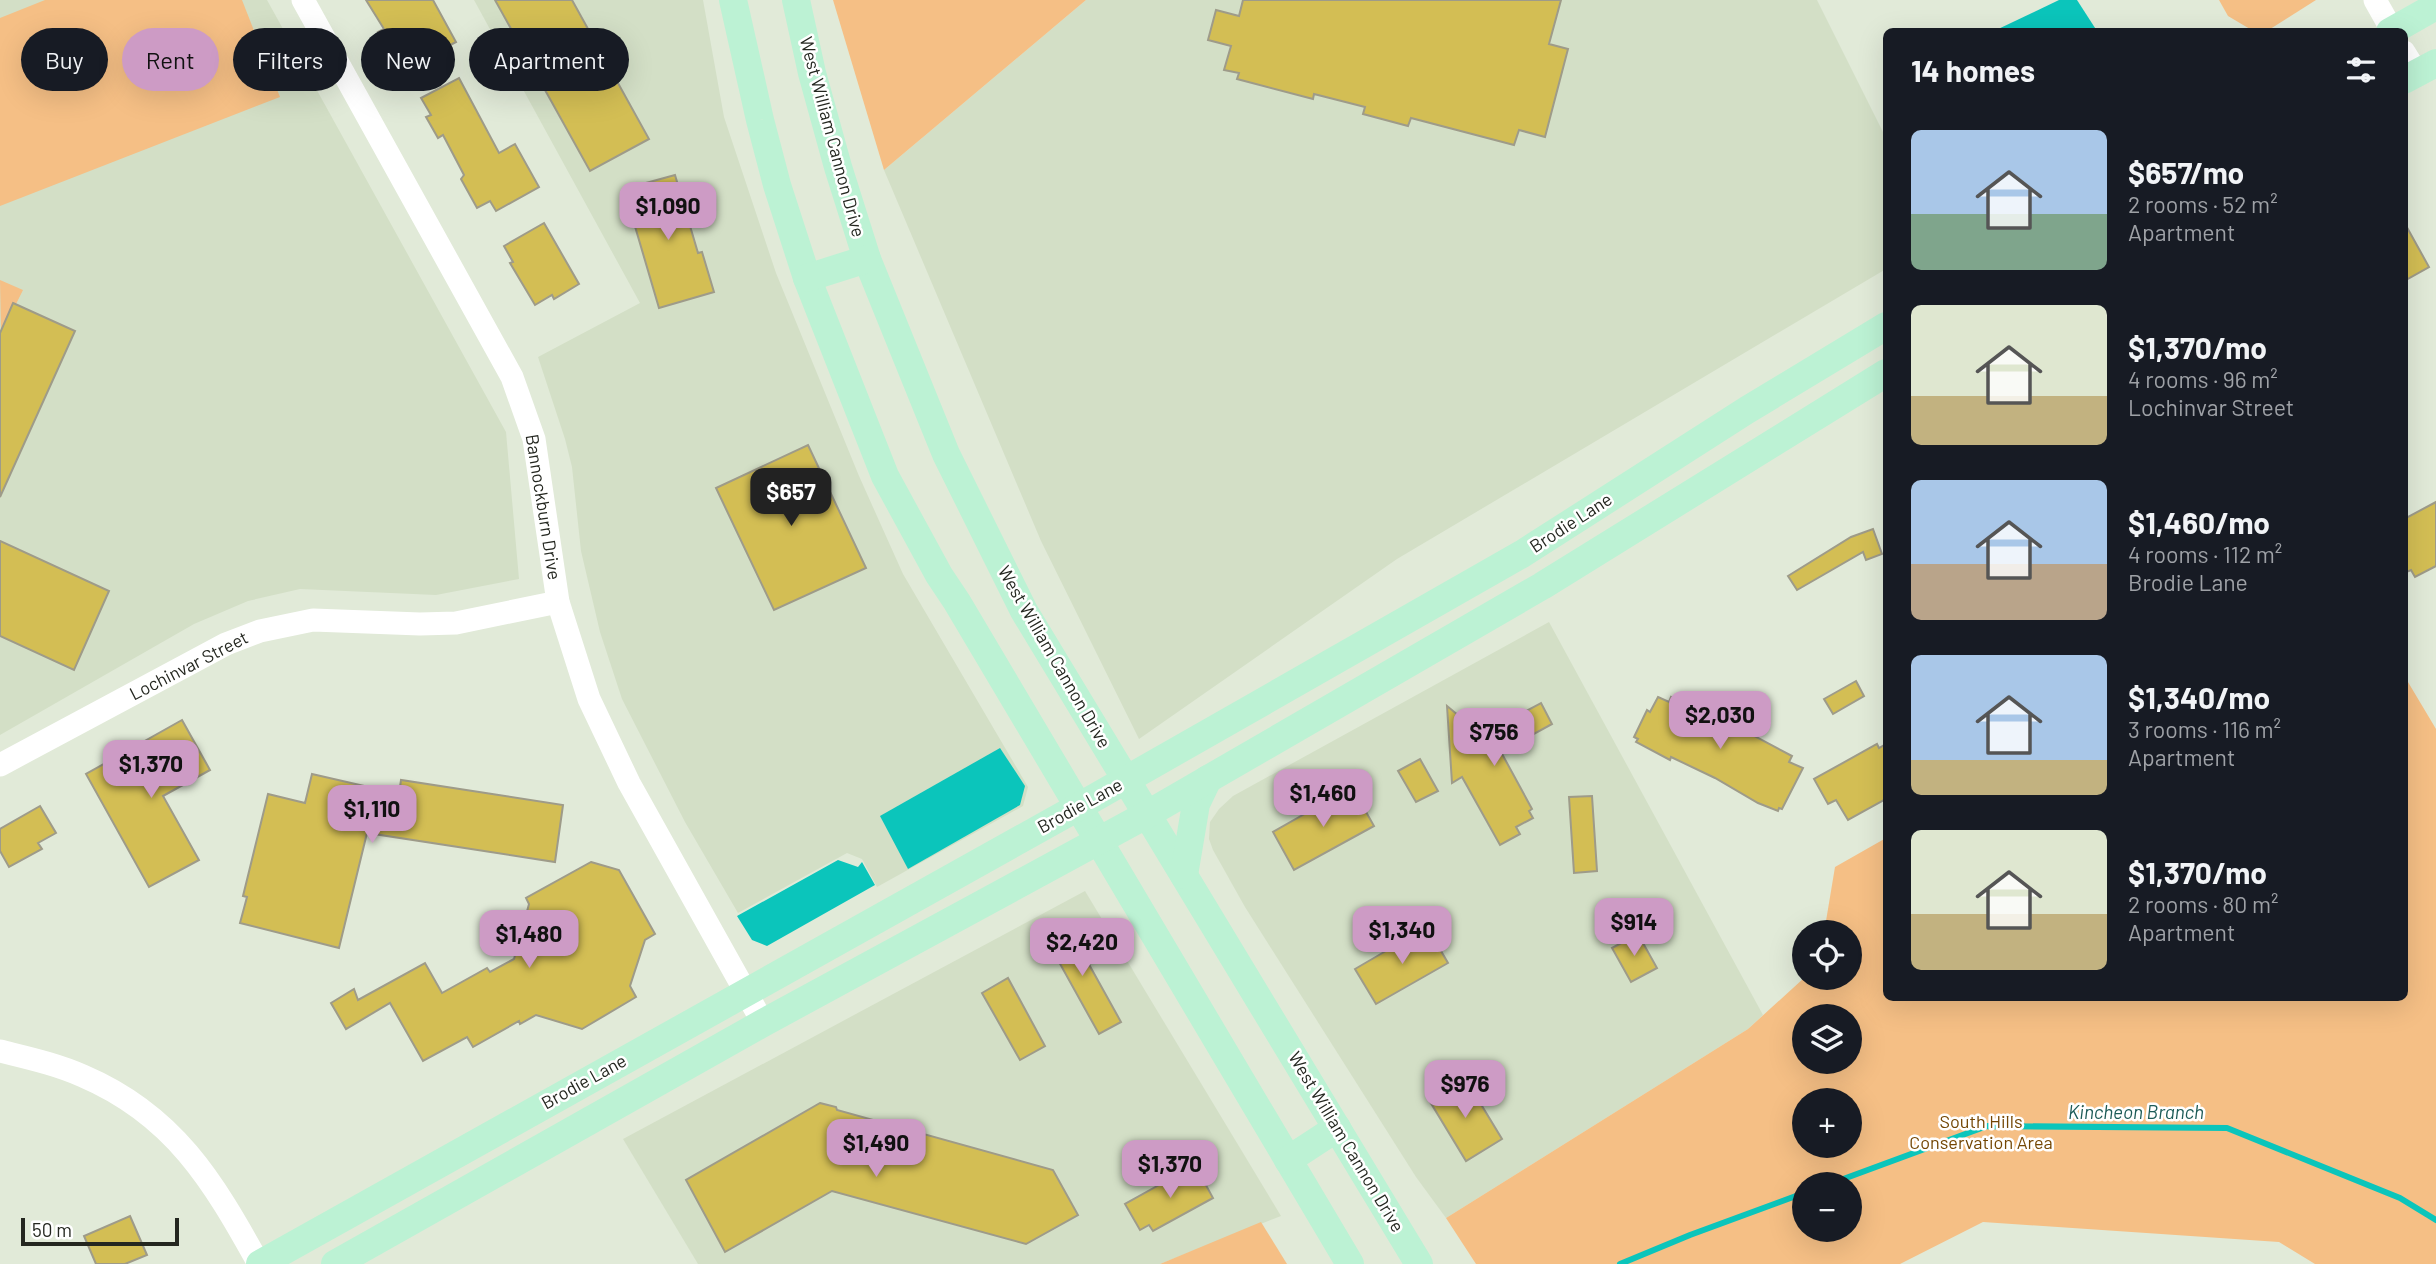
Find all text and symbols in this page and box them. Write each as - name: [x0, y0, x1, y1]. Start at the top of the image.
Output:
- chip: Buy: [21, 28, 108, 91]
- chip: Rent: [122, 28, 219, 91]
- chip: Filters: [233, 28, 347, 91]
- chip: New: [361, 28, 455, 91]
- chip: Apartment: [469, 28, 629, 91]
- street label: West William Cannon Drive: [796, 34, 870, 239]
- icon: filters: [2342, 51, 2380, 89]
- text: 14 homes: [1911, 52, 2035, 88]
- text: $657/mo: [2128, 154, 2244, 190]
- icon: home: [1967, 158, 2051, 242]
- pin: $1,090: [611, 182, 725, 242]
- text: 2 rooms · 52 m²: [2128, 190, 2278, 218]
- text: $1,090: [635, 191, 701, 219]
- text: Apartment: [2128, 218, 2235, 246]
- text: $1,370/mo: [2128, 329, 2267, 365]
- icon: home: [1967, 333, 2051, 417]
- text: 4 rooms · 96 m²: [2128, 365, 2278, 393]
- text: Lochinvar Street: [2128, 393, 2294, 421]
- street label: Bannockburn Drive: [522, 432, 566, 581]
- pin: $657: [750, 468, 832, 528]
- text: $657: [766, 477, 816, 505]
- street label: Brodie Lane: [1525, 487, 1616, 557]
- text: $1,460/mo: [2128, 504, 2270, 540]
- icon: home: [1967, 508, 2051, 592]
- text: 4 rooms · 112 m²: [2128, 540, 2282, 568]
- street label: West William Cannon Drive: [994, 562, 1116, 751]
- text: Brodie Lane: [2128, 568, 2248, 596]
- street label: Lochinvar Street: [126, 626, 251, 704]
- text: $1,340/mo: [2128, 679, 2270, 715]
- icon: home: [1967, 683, 2051, 767]
- pin: $2,030: [1663, 692, 1777, 751]
- text: $2,030: [1685, 700, 1755, 728]
- pin: $756: [1453, 708, 1535, 768]
- text: 3 rooms · 116 m²: [2128, 715, 2281, 743]
- text: $756: [1469, 717, 1519, 745]
- pin: $1,370: [94, 740, 208, 800]
- text: Apartment: [2128, 743, 2235, 771]
- text: $1,370: [119, 749, 183, 777]
- pin: $1,460: [1266, 770, 1380, 829]
- street label: Brodie Lane: [1033, 773, 1126, 837]
- text: $1,460: [1290, 778, 1356, 806]
- pin: $1,110: [315, 786, 429, 845]
- text: $1,110: [344, 794, 400, 822]
- text: $1,370/mo: [2128, 854, 2267, 890]
- icon: home: [1967, 858, 2051, 942]
- text: 2 rooms · 80 m²: [2128, 890, 2278, 918]
- pin: $914: [1593, 898, 1675, 958]
- pin: $1,340: [1345, 906, 1459, 966]
- text: $914: [1611, 907, 1657, 935]
- pin: $1,480: [472, 911, 586, 970]
- text: $1,340: [1369, 915, 1435, 943]
- pin: $2,420: [1025, 918, 1139, 978]
- text: Apartment: [2128, 918, 2235, 946]
- text: $1,480: [496, 919, 562, 947]
- map controls: [1792, 920, 1862, 1242]
- button: locate: [1792, 920, 1862, 990]
- text: $2,420: [1046, 927, 1118, 955]
- button: layers: [1792, 1004, 1862, 1074]
- street label: West William Cannon Drive: [1284, 1047, 1409, 1236]
- street label: Brodie Lane: [537, 1049, 630, 1113]
- pin: $976: [1424, 1060, 1506, 1120]
- text: $976: [1440, 1069, 1490, 1097]
- button: +: [1792, 1088, 1862, 1158]
- water label: Kincheon Branch: [2068, 1100, 2204, 1123]
- park label: South Hills Conservation Area: [1909, 1110, 2053, 1153]
- pin: $1,490: [819, 1120, 933, 1179]
- text: $1,490: [843, 1128, 909, 1156]
- pin: $1,370: [1113, 1140, 1227, 1200]
- text: $1,370: [1138, 1149, 1202, 1177]
- button: −: [1792, 1172, 1862, 1242]
- scale bar: [21, 1215, 178, 1247]
- text: 50 m: [32, 1218, 72, 1241]

